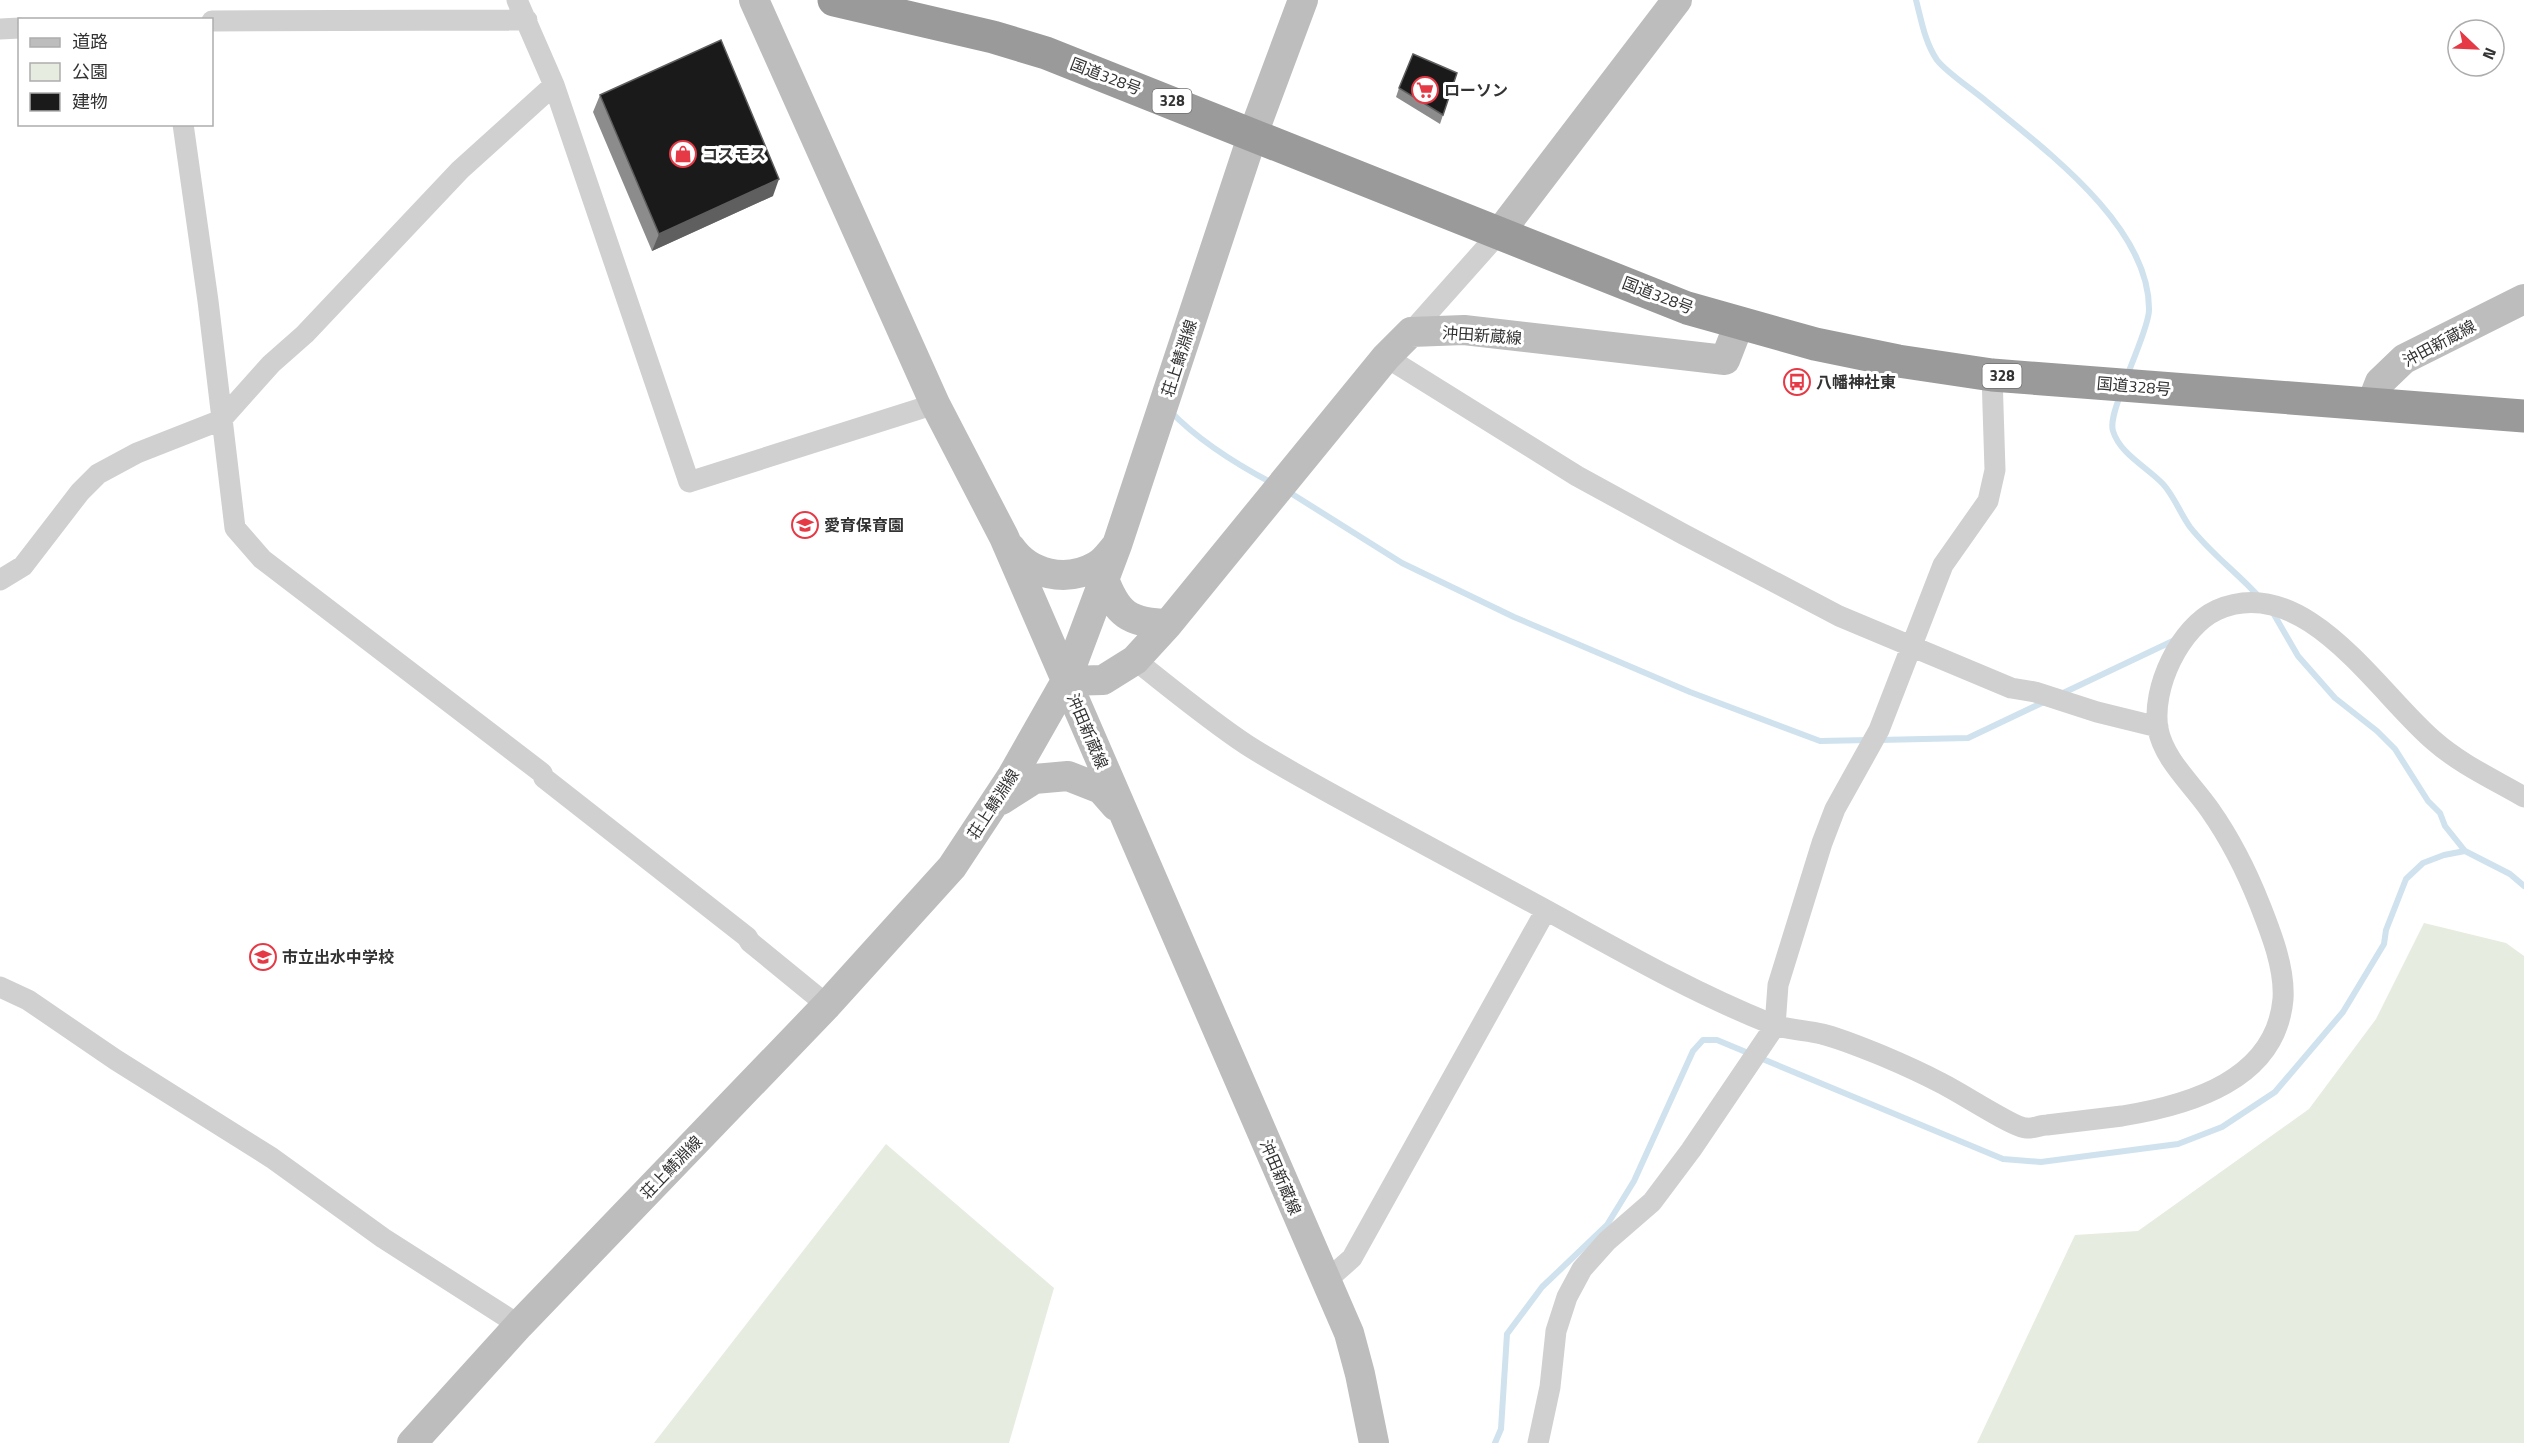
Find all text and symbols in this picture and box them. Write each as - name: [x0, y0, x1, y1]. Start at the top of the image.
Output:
- legend: [18, 18, 213, 126]
- north arrow: [2446, 18, 2506, 78]
- text: 道路: [72, 28, 108, 55]
- text: N: [2477, 44, 2503, 64]
- street label: 国道328号: [1067, 51, 1145, 101]
- text: 公園: [72, 58, 108, 85]
- supermarket icon: ローソン: [1410, 75, 1440, 105]
- place label: ローソン: [1444, 78, 1508, 102]
- text: 建物: [72, 88, 108, 115]
- road number: 328: [1152, 89, 1192, 113]
- shop icon: コスモス: [668, 139, 698, 169]
- place label: コスモス: [702, 142, 766, 166]
- street label: 国道328号: [1619, 270, 1697, 320]
- street label: 沖田新蔵線: [2398, 314, 2480, 372]
- street label: 荘上鯖淵線: [1155, 316, 1203, 400]
- street label: 沖田新蔵線: [1441, 320, 1523, 350]
- road number: 328: [1982, 364, 2022, 388]
- bus stop icon: 八幡神社東: [1782, 367, 1812, 397]
- place label: 八幡神社東: [1816, 370, 1896, 394]
- street label: 国道328号: [2096, 371, 2172, 401]
- school or university icon: 愛育保育園: [790, 510, 820, 540]
- place label: 愛育保育園: [824, 513, 904, 537]
- street label: 沖田新蔵線: [1061, 689, 1115, 773]
- street label: 荘上鯖淵線: [961, 764, 1025, 844]
- school or university icon: 市立出水中学校: [248, 942, 278, 972]
- place label: 市立出水中学校: [282, 945, 394, 969]
- street label: 荘上鯖淵線: [635, 1130, 707, 1204]
- street label: 沖田新蔵線: [1254, 1135, 1308, 1219]

